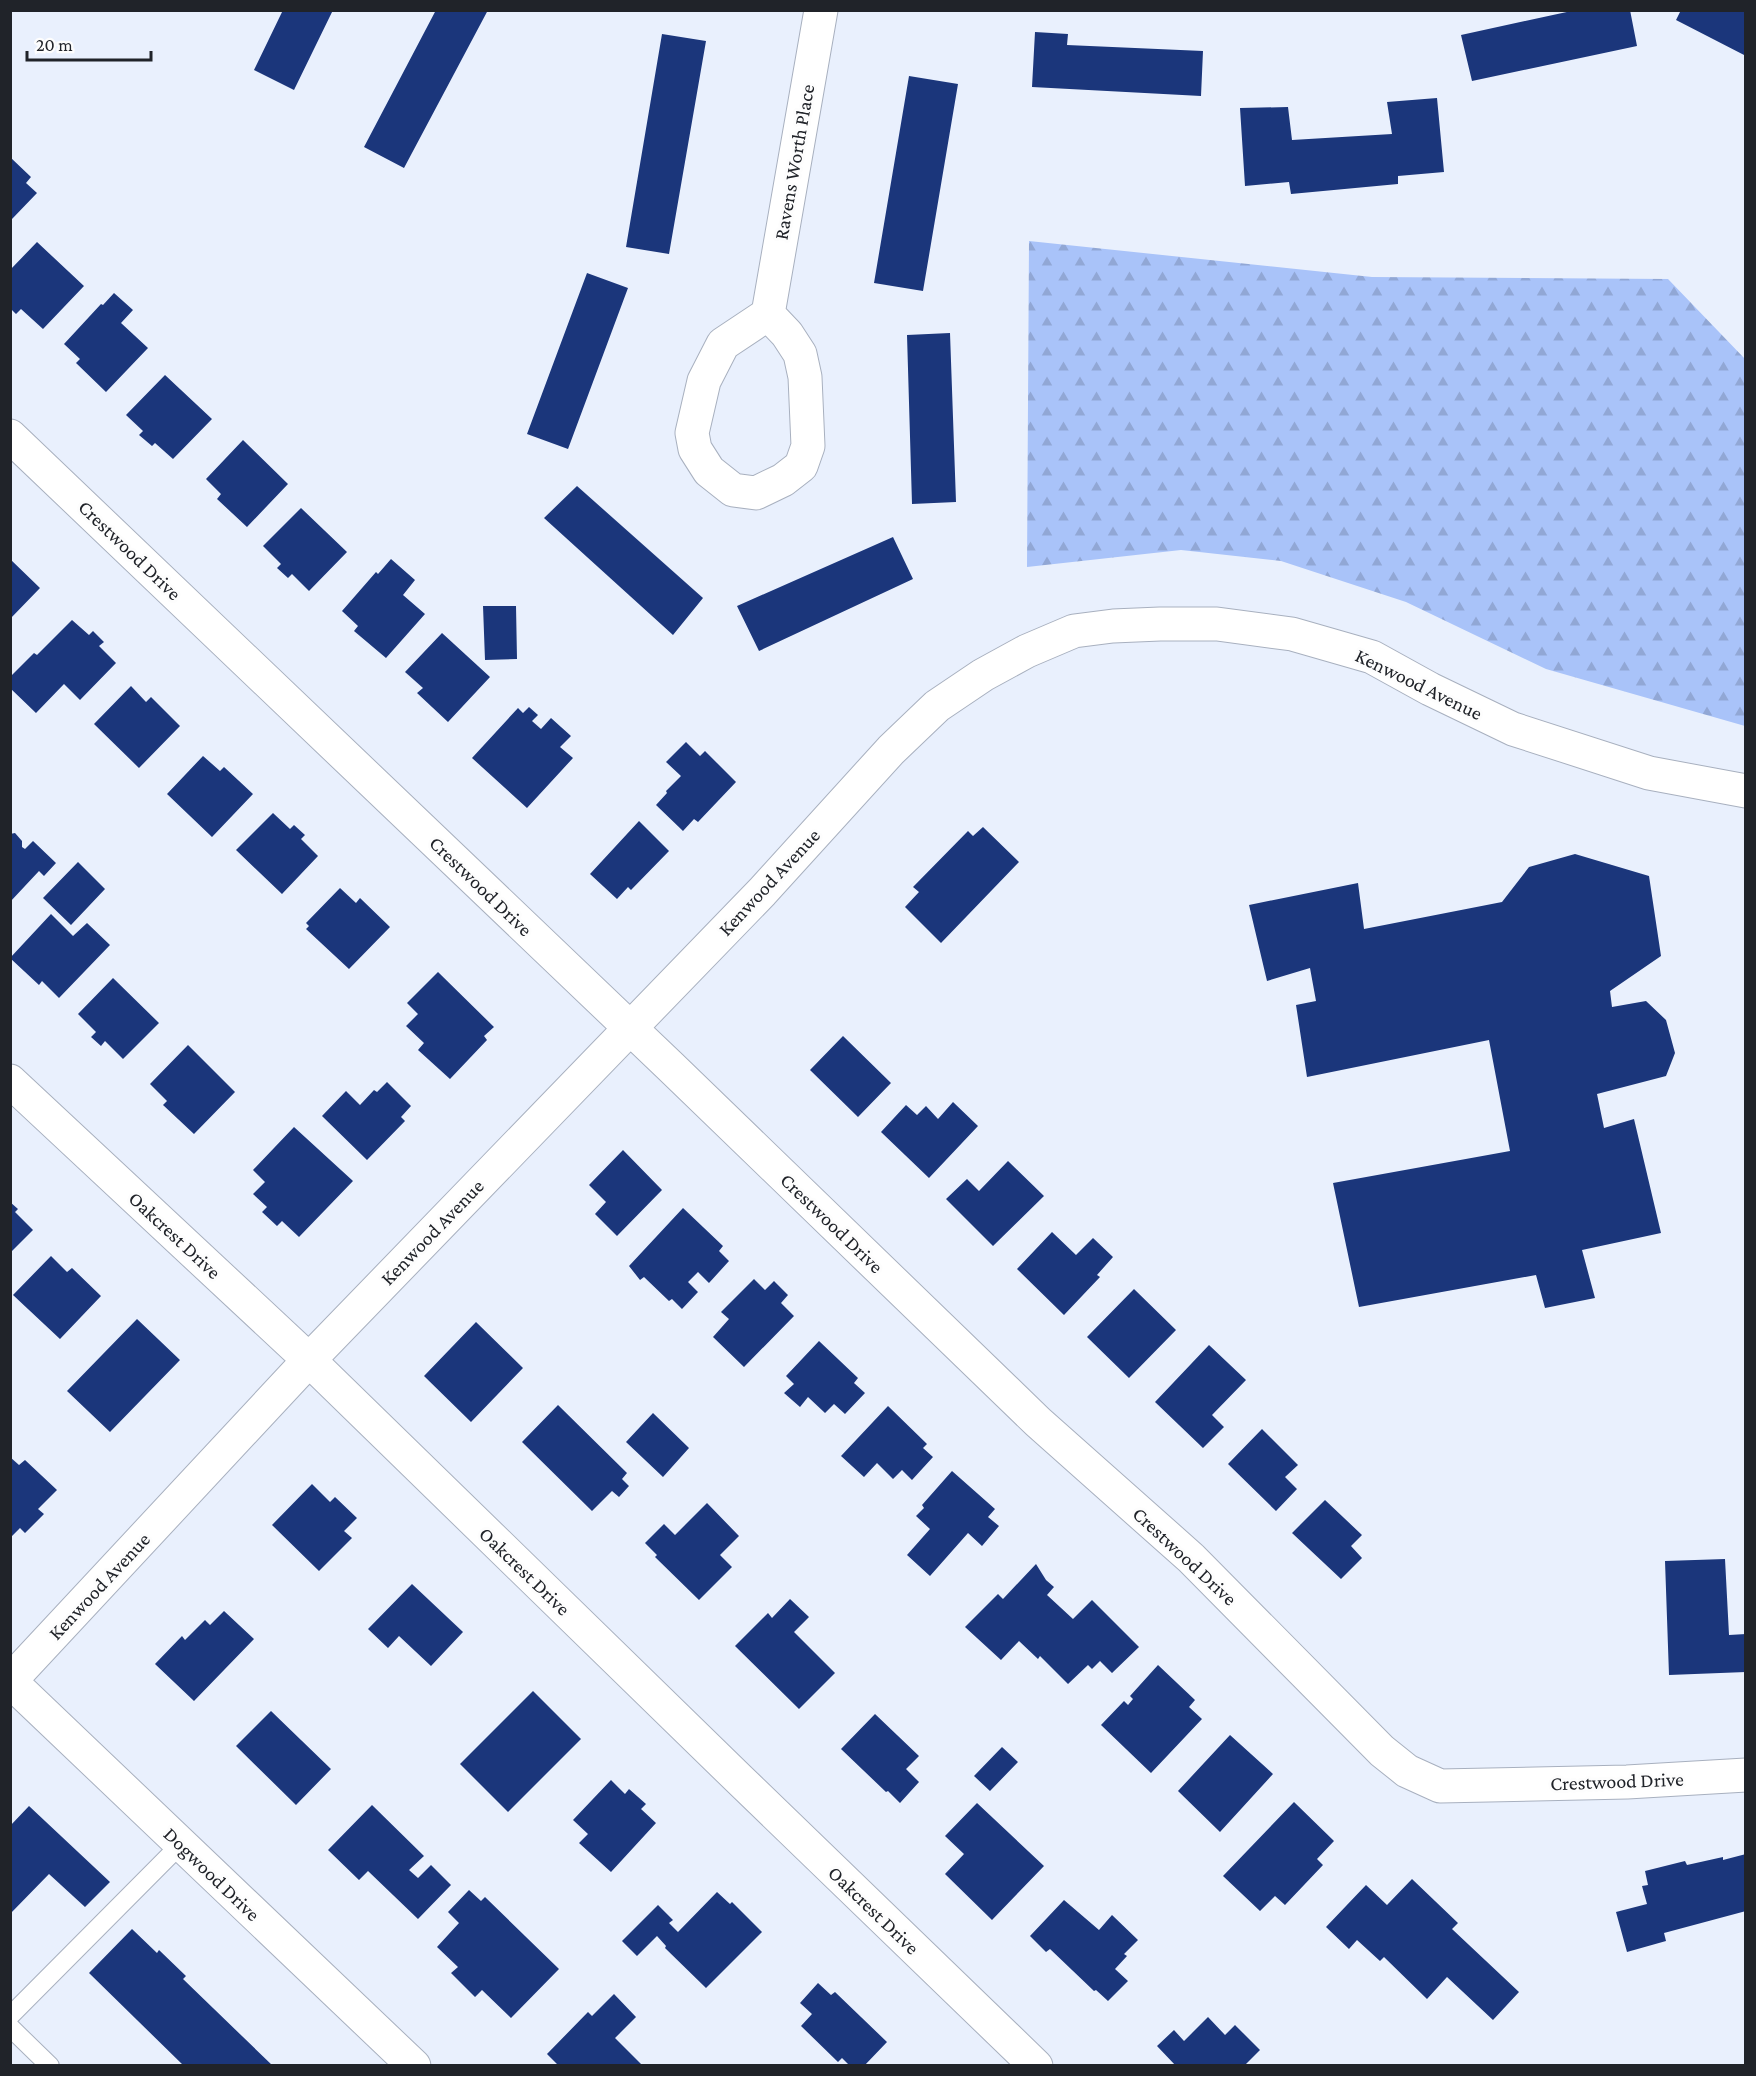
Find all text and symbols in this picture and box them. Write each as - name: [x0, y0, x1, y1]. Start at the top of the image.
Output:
- scale bar: [27, 24, 152, 62]
- text: 20 m: [36, 35, 73, 55]
- street label: Ravens Worth Place: [769, 82, 819, 241]
- street label: Crestwood Drive: [74, 496, 186, 605]
- street label: Kenwood Avenue: [1352, 644, 1486, 724]
- street label: Kenwood Avenue: [714, 824, 824, 940]
- street label: Crestwood Drive: [425, 832, 537, 941]
- street label: Crestwood Drive: [776, 1169, 888, 1278]
- street label: Kenwood Avenue: [376, 1174, 488, 1289]
- street label: Oakcrest Drive: [125, 1187, 226, 1283]
- street label: Crestwood Drive: [1129, 1502, 1242, 1610]
- street label: Oakcrest Drive: [475, 1522, 575, 1620]
- street label: Kenwood Avenue: [44, 1528, 154, 1644]
- street label: Crestwood Drive: [1550, 1768, 1684, 1794]
- street label: Dogwood Drive: [159, 1823, 265, 1926]
- street label: Oakcrest Drive: [824, 1861, 924, 1959]

